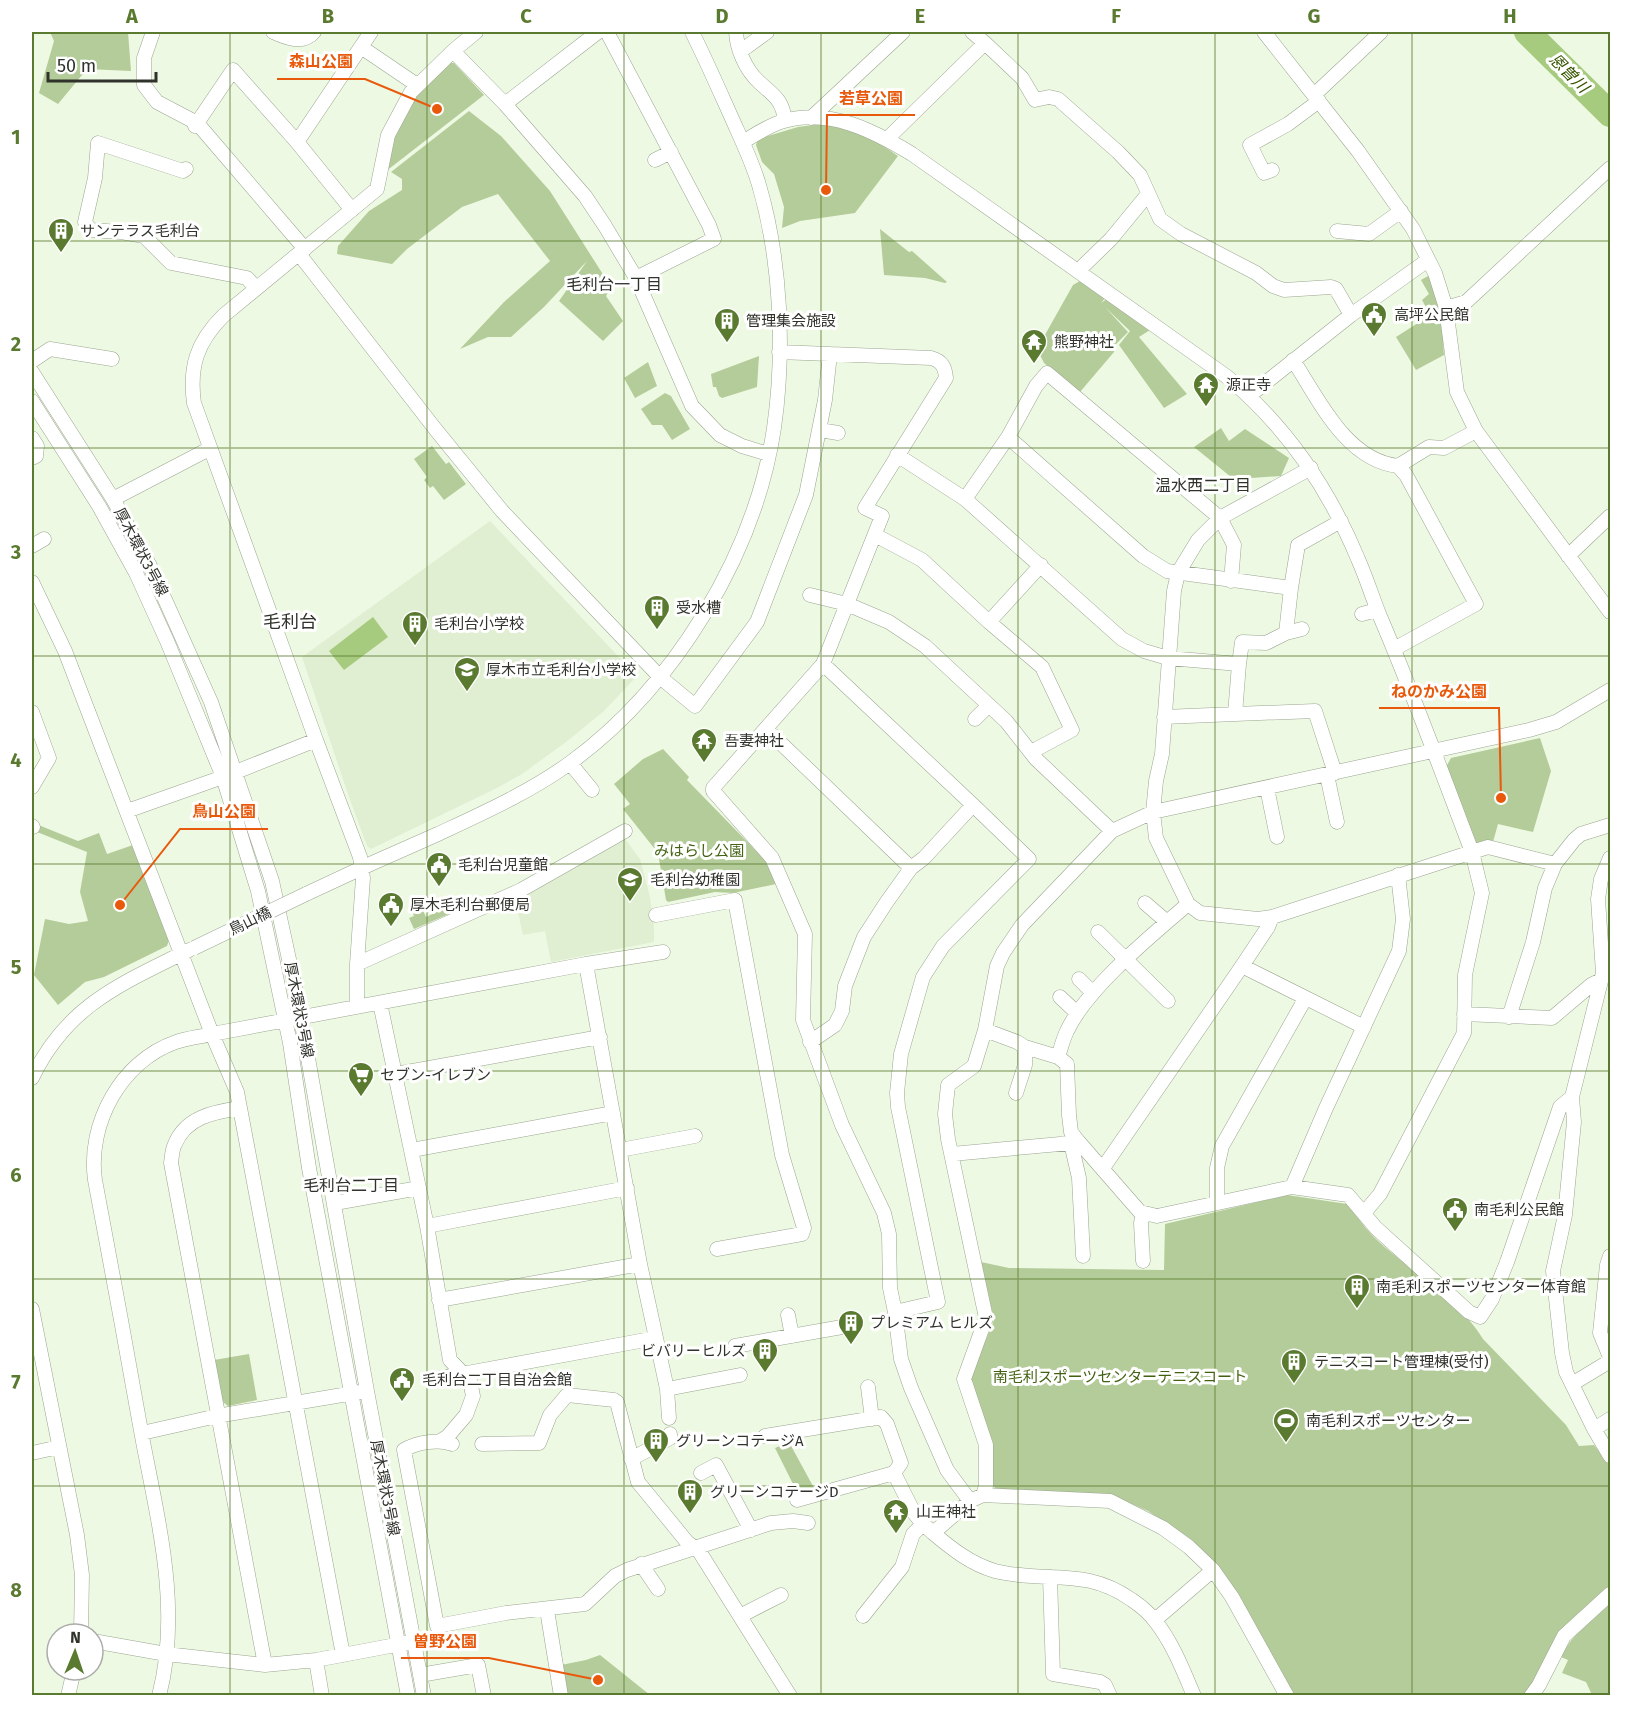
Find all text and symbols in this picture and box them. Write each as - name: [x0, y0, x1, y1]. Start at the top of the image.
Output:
- text: A: [125, 4, 139, 28]
- text: B: [322, 4, 334, 28]
- text: C: [520, 4, 532, 28]
- text: D: [715, 4, 729, 28]
- text: E: [915, 4, 925, 28]
- text: F: [1111, 4, 1121, 28]
- text: G: [1308, 4, 1320, 28]
- text: H: [1503, 4, 1517, 28]
- scale bar: [48, 45, 156, 83]
- callout: 森山公園: [277, 45, 365, 79]
- water label: 恩曽川: [1545, 49, 1594, 98]
- text: 森山公園: [289, 52, 353, 71]
- text: 50 m: [57, 55, 96, 77]
- callout: 若草公園: [827, 81, 915, 115]
- text: 若草公園: [839, 89, 903, 108]
- text: 1: [11, 125, 21, 149]
- building icon: サンテラス毛利台: [46, 216, 76, 254]
- place label: サンテラス毛利台: [80, 222, 200, 240]
- district label: 毛利台一丁目: [566, 275, 662, 294]
- public building icon: 高坪公民館: [1359, 300, 1389, 338]
- building icon: 管理集会施設: [712, 306, 742, 344]
- place label: 高坪公民館: [1394, 306, 1469, 324]
- place label: 管理集会施設: [746, 312, 836, 330]
- temple icon: 熊野神社: [1019, 327, 1049, 365]
- text: 2: [11, 332, 21, 356]
- place label: 熊野神社: [1054, 333, 1114, 351]
- temple icon: 源正寺: [1191, 370, 1221, 408]
- place label: 源正寺: [1226, 376, 1271, 394]
- district label: 温水西二丁目: [1155, 476, 1251, 495]
- street label: 厚木環状3号線: [110, 505, 172, 599]
- text: 3: [10, 540, 21, 564]
- building icon: 受水槽: [642, 593, 672, 631]
- place label: 受水槽: [676, 599, 721, 617]
- building icon: 毛利台小学校: [400, 609, 430, 647]
- district label: 毛利台: [263, 611, 317, 633]
- place label: 毛利台小学校: [434, 615, 524, 633]
- school or university icon: 厚木市立毛利台小学校: [452, 655, 482, 693]
- place label: 厚木市立毛利台小学校: [486, 661, 636, 679]
- callout: ねのかみ公園: [1379, 674, 1499, 708]
- text: ねのかみ公園: [1391, 682, 1487, 701]
- temple icon: 吾妻神社: [689, 726, 719, 764]
- place label: 吾妻神社: [724, 732, 784, 750]
- text: 4: [10, 748, 22, 772]
- callout: 鳥山公園: [180, 795, 268, 829]
- text: 鳥山公園: [192, 802, 256, 821]
- park label: みはらし公園: [654, 842, 744, 860]
- public building icon: 毛利台児童館: [424, 850, 454, 888]
- place label: 毛利台児童館: [458, 856, 548, 874]
- school or university icon: 毛利台幼稚園: [615, 865, 645, 903]
- place label: 毛利台幼稚園: [650, 871, 740, 889]
- public building icon: 厚木毛利台郵便局: [376, 890, 406, 928]
- place label: 厚木毛利台郵便局: [410, 896, 530, 914]
- street label: 鳥山橋: [226, 903, 274, 939]
- text: 5: [11, 955, 22, 979]
- street label: 厚木環状3号線: [281, 960, 317, 1060]
- supermarket icon: セブン-イレブン: [346, 1060, 376, 1098]
- place label: セブン-イレブン: [380, 1066, 491, 1084]
- text: 6: [10, 1163, 22, 1187]
- district label: 毛利台二丁目: [303, 1176, 399, 1195]
- public building icon: 南毛利公民館: [1440, 1195, 1470, 1233]
- place label: 南毛利公民館: [1474, 1201, 1564, 1219]
- building icon: 南毛利スポーツセンター体育館: [1342, 1272, 1372, 1310]
- place label: 南毛利スポーツセンター体育館: [1376, 1278, 1586, 1296]
- building icon: プレミアム ヒルズ: [836, 1308, 866, 1346]
- place label: プレミアム ヒルズ: [870, 1314, 993, 1332]
- building icon: ビバリーヒルズ: [750, 1336, 780, 1374]
- place label: ビバリーヒルズ: [641, 1342, 746, 1360]
- building icon: テニスコート管理棟(受付): [1279, 1347, 1309, 1385]
- place label: テニスコート管理棟(受付): [1314, 1353, 1489, 1371]
- public building icon: 毛利台二丁目自治会館: [387, 1365, 417, 1403]
- park label: 南毛利スポーツセンターテニスコート: [993, 1368, 1247, 1386]
- text: 7: [11, 1370, 21, 1394]
- place label: 毛利台二丁目自治会館: [422, 1371, 572, 1389]
- sports icon: 南毛利スポーツセンター: [1271, 1406, 1301, 1444]
- place label: 南毛利スポーツセンター: [1306, 1412, 1471, 1430]
- building icon: グリーンコテージA: [641, 1426, 671, 1464]
- place label: グリーンコテージA: [676, 1432, 804, 1450]
- street label: 厚木環状3号線: [367, 1438, 403, 1538]
- building icon: グリーンコテージD: [675, 1477, 705, 1515]
- place label: グリーンコテージD: [710, 1483, 839, 1501]
- temple icon: 山王神社: [881, 1497, 911, 1535]
- place label: 山王神社: [916, 1503, 976, 1521]
- text: 8: [10, 1578, 22, 1602]
- north arrow: [45, 1622, 105, 1682]
- callout: 曽野公園: [401, 1624, 489, 1658]
- text: N: [70, 1628, 81, 1647]
- text: 曽野公園: [413, 1632, 477, 1651]

